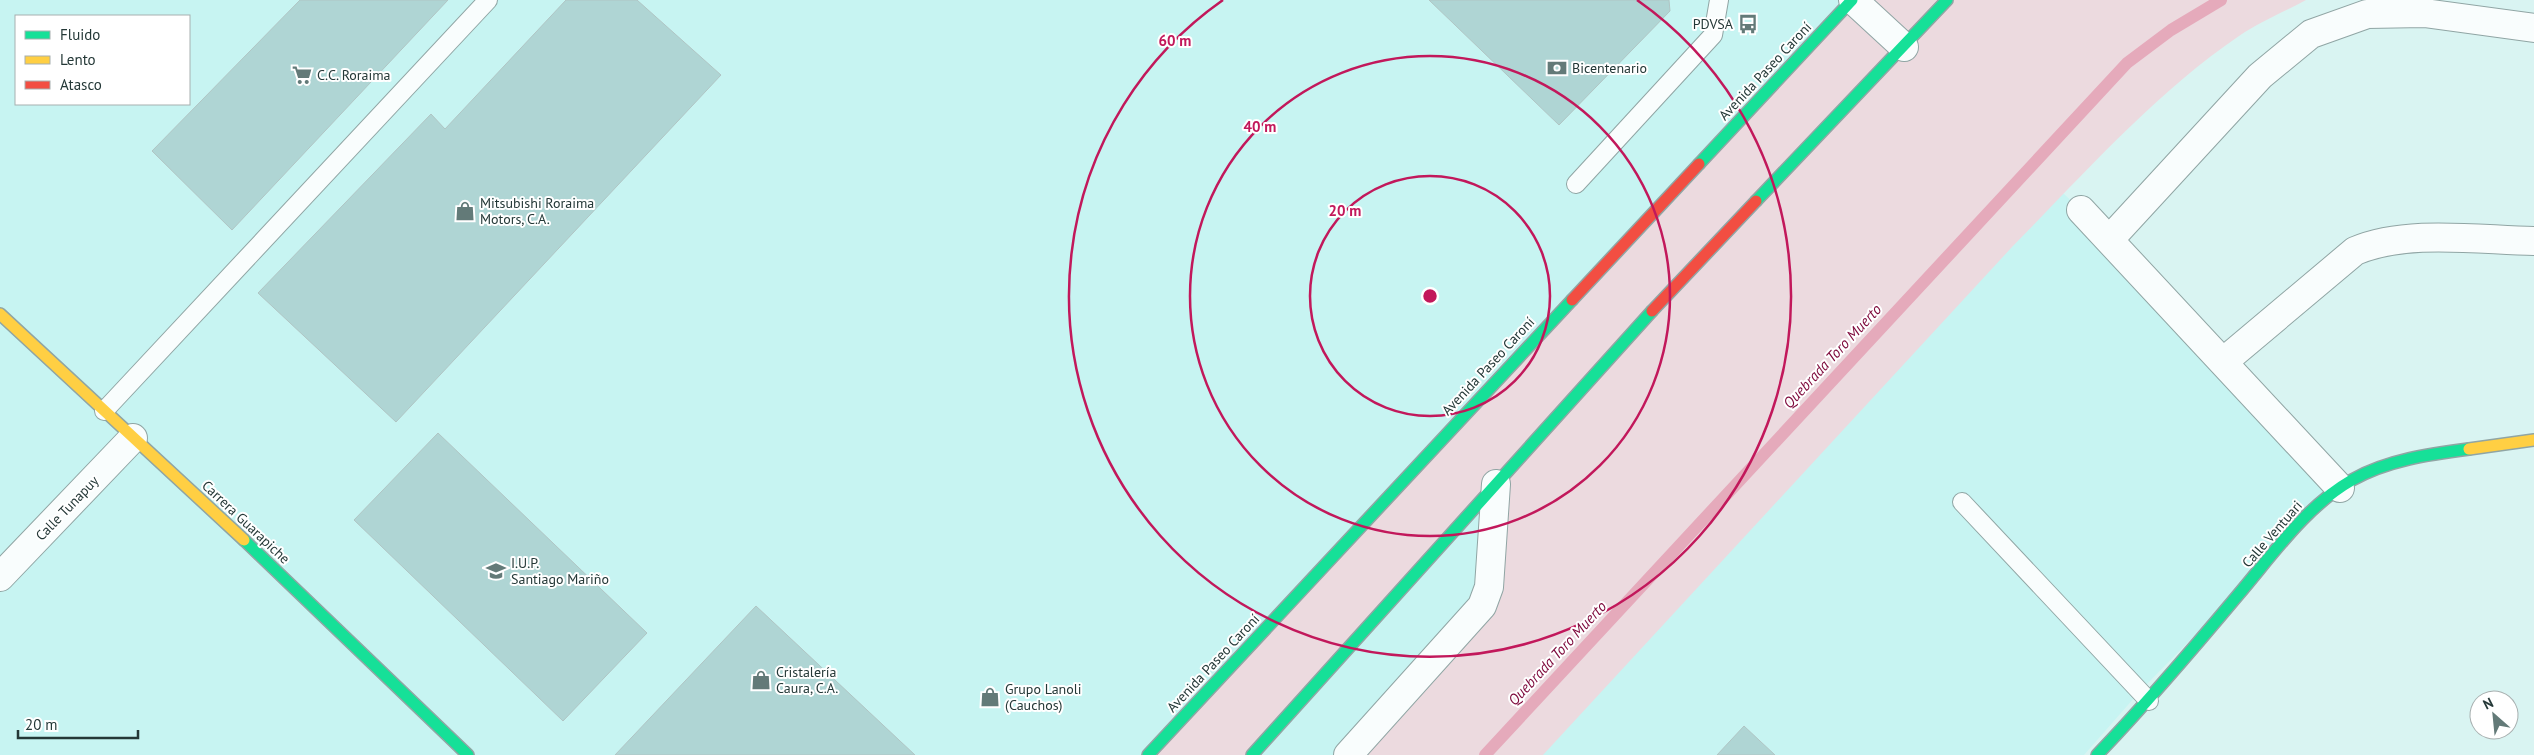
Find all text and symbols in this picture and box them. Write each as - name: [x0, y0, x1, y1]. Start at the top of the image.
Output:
- bus stop icon: PDVSA: [1737, 13, 1759, 35]
- legend: [15, 15, 190, 105]
- place label: PDVSA: [1693, 15, 1734, 33]
- street label: Avenida Paseo Caroní: [1715, 18, 1815, 124]
- text: Fluido: [60, 25, 100, 44]
- text: 60 m: [1159, 31, 1191, 50]
- text: Lento: [60, 50, 96, 69]
- bank icon: Bicentenario: [1546, 57, 1568, 79]
- place label: Bicentenario: [1572, 59, 1647, 77]
- supermarket icon: C.C. Roraima: [291, 64, 313, 86]
- place label: C.C. Roraima: [317, 66, 391, 84]
- text: Atasco: [60, 75, 102, 94]
- text: 40 m: [1244, 117, 1276, 136]
- place label: Mitsubishi Roraima Motors, C.A.: [480, 194, 594, 228]
- shop icon: Mitsubishi Roraima Motors, C.A.: [454, 200, 476, 222]
- text: 20 m: [1329, 201, 1361, 220]
- centre of rings: [1421, 287, 1439, 305]
- water label: Quebrada Toro Muerto: [1779, 300, 1885, 412]
- street label: Avenida Paseo Caroní: [1438, 313, 1538, 419]
- street label: Calle Tunapuy: [32, 471, 103, 544]
- street label: Carrera Guarapiche: [198, 477, 294, 567]
- street label: Calle Ventuari: [2238, 497, 2306, 571]
- place label: I.U.P. Santiago Mariño: [511, 554, 609, 588]
- school or university icon: I.U.P. Santiago Mariño: [485, 560, 507, 582]
- water label: Quebrada Toro Muerto: [1504, 597, 1610, 709]
- street label: Avenida Paseo Caroní: [1163, 610, 1263, 716]
- place label: Cristalería Caura, C.A.: [776, 663, 838, 697]
- shop icon: Cristalería Caura, C.A.: [750, 669, 772, 691]
- place label: Grupo Lanoli (Cauchos): [1005, 680, 1082, 714]
- shop icon: Grupo Lanoli (Cauchos): [979, 686, 1001, 708]
- north arrow: [2469, 690, 2519, 740]
- text: N: [2480, 693, 2496, 714]
- scale bar: [18, 708, 138, 740]
- text: 20 m: [25, 715, 58, 734]

